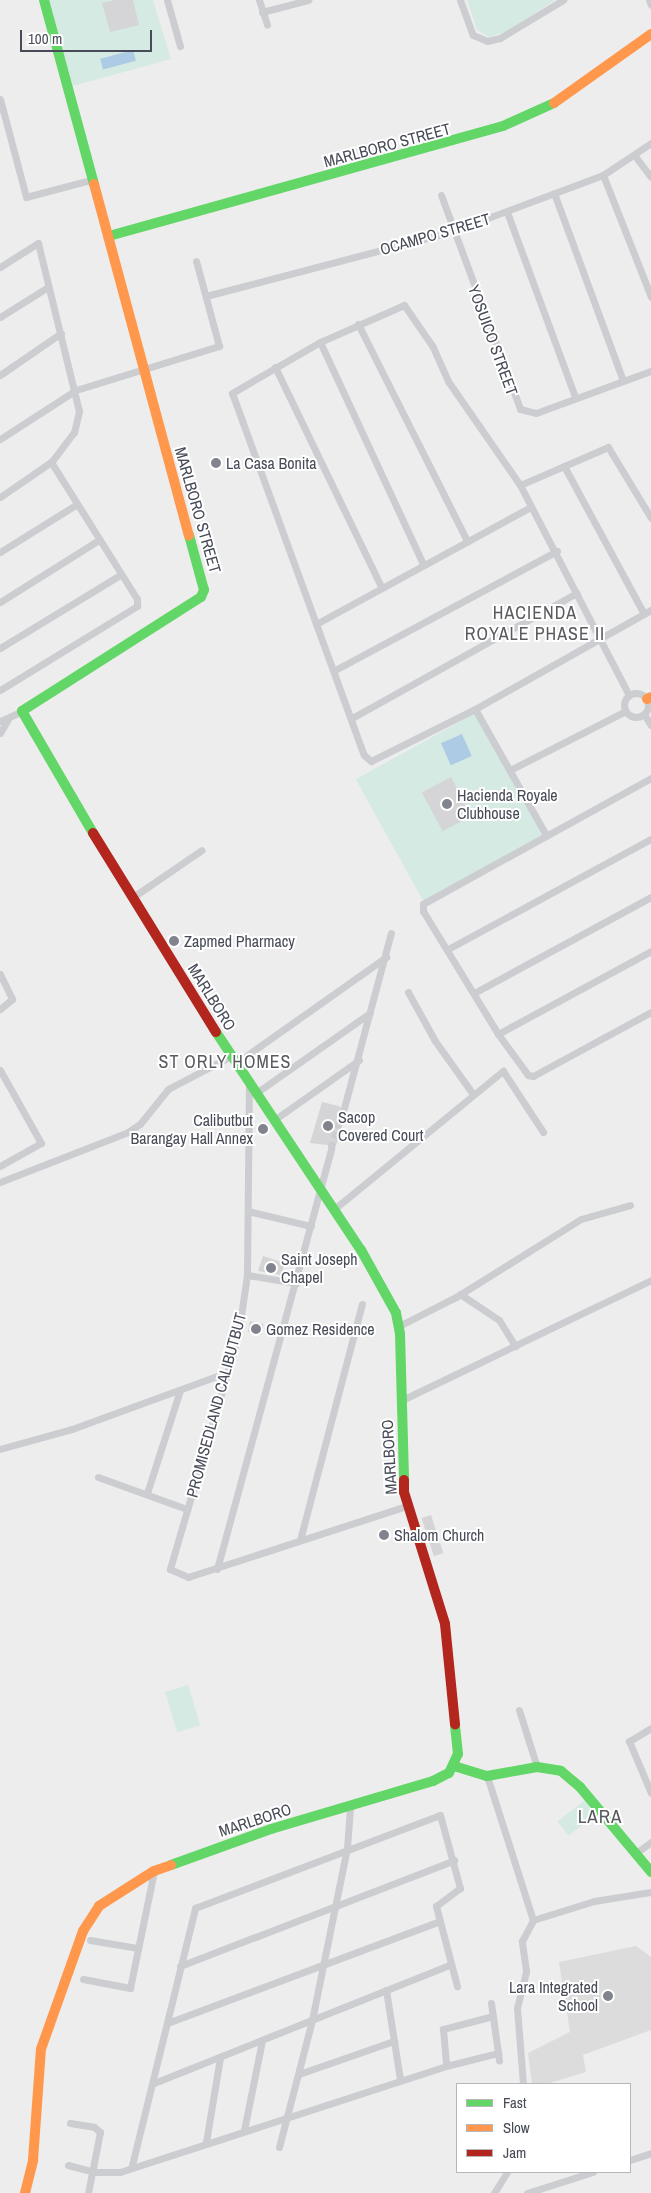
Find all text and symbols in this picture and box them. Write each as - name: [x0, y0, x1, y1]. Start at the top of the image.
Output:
- scale bar: [22, 20, 155, 52]
- text: 100 m: [28, 28, 62, 49]
- street label: MARLBORO STREET: [321, 119, 453, 171]
- street label: OCAMPO STREET: [378, 209, 492, 259]
- street label: YOSUICO STREET: [464, 282, 522, 398]
- street label: MARLBORO STREET: [171, 445, 225, 575]
- place label: La Casa Bonita: [226, 453, 316, 473]
- marker: La Casa Bonita: [210, 457, 222, 469]
- district label: HACIENDA ROYALE PHASE II: [463, 603, 607, 646]
- place label: Hacienda Royale Clubhouse: [457, 785, 558, 823]
- marker: Hacienda Royale Clubhouse: [441, 798, 453, 810]
- place label: Zapmed Pharmacy: [184, 931, 295, 951]
- marker: Zapmed Pharmacy: [168, 935, 180, 947]
- street label: MARLBORO: [184, 960, 240, 1034]
- district label: ST ORLY HOMES: [157, 1051, 293, 1073]
- place label: Sacop Covered Court: [338, 1107, 423, 1145]
- place label: Calibutbut Barangay Hall Annex: [130, 1110, 253, 1148]
- marker: Sacop Covered Court: [322, 1120, 334, 1132]
- marker: Calibutbut Barangay Hall Annex: [257, 1123, 269, 1135]
- place label: Saint Joseph Chapel: [281, 1249, 358, 1287]
- marker: Saint Joseph Chapel: [265, 1262, 277, 1274]
- street label: PROMISEDLAND CALIBUTBUT: [182, 1311, 250, 1499]
- place label: Gomez Residence: [266, 1319, 375, 1339]
- marker: Gomez Residence: [250, 1323, 262, 1335]
- street label: MARLBORO: [377, 1419, 401, 1495]
- place label: Shalom Church: [394, 1525, 484, 1545]
- marker: Shalom Church: [378, 1529, 390, 1541]
- street label: MARLBORO: [216, 1799, 294, 1841]
- district label: LARA: [577, 1806, 623, 1828]
- place label: Lara Integrated School: [509, 1977, 598, 2015]
- marker: Lara Integrated School: [602, 1990, 614, 2002]
- legend: [456, 2083, 631, 2173]
- text: Fast: [503, 2092, 526, 2113]
- text: Slow: [503, 2117, 530, 2138]
- text: Jam: [503, 2142, 526, 2163]

